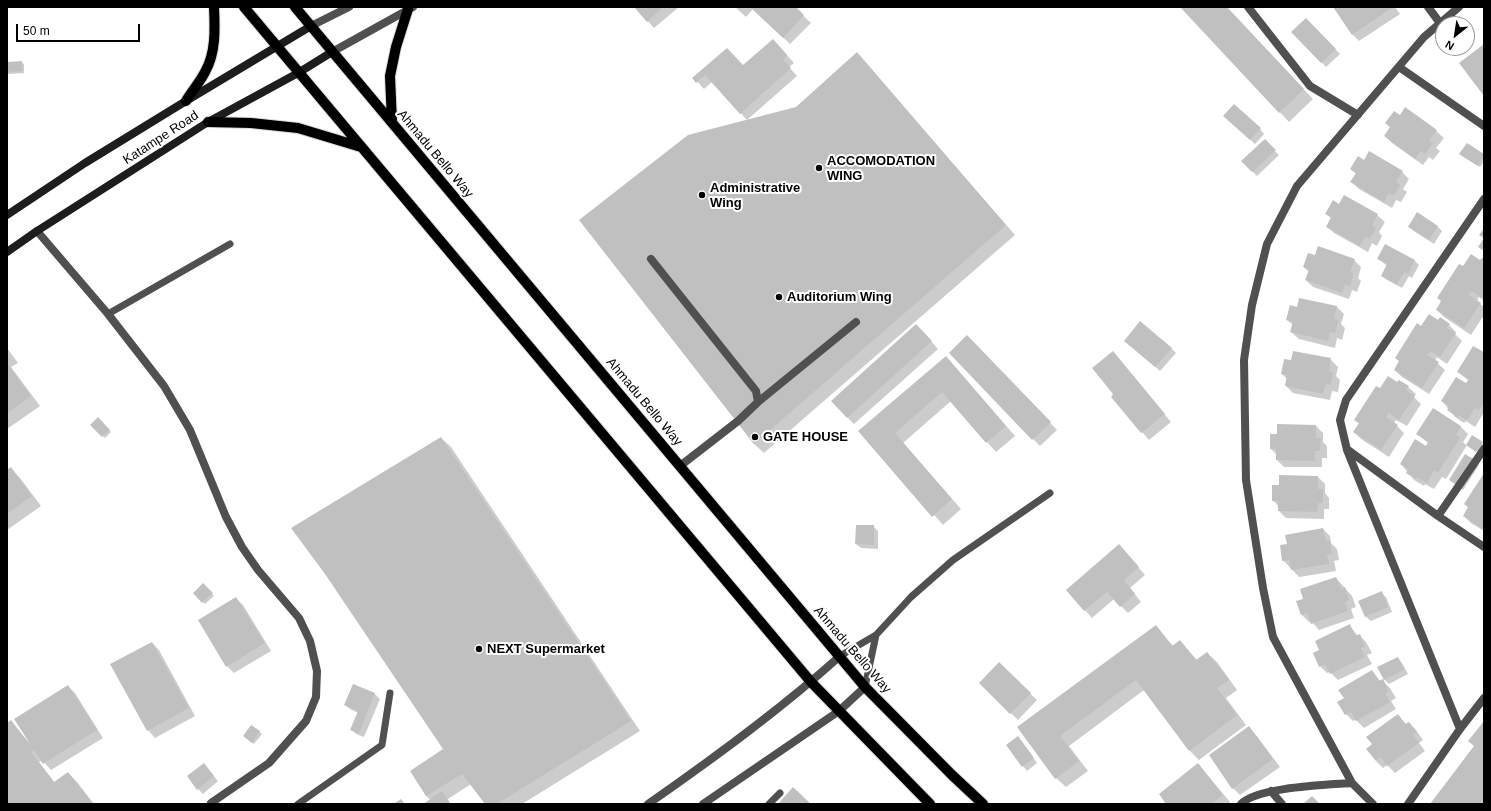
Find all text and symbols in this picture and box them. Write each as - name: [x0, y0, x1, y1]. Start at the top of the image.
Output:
- scale bar: [18, 16, 142, 42]
- north arrow: [1435, 16, 1475, 56]
- text: 50 m: [23, 24, 50, 38]
- text: N: [1443, 38, 1456, 53]
- street label: Ahmadu Bello Way: [394, 107, 476, 201]
- street label: Katampe Road: [120, 108, 202, 168]
- place label: ACCOMODATION WING: [827, 153, 935, 184]
- marker: ACCOMODATION WING: [814, 163, 824, 173]
- place label: Administrative Wing: [710, 180, 800, 211]
- marker: Administrative Wing: [697, 190, 707, 200]
- place label: Auditorium Wing: [787, 289, 892, 305]
- marker: Auditorium Wing: [774, 292, 784, 302]
- street label: Ahmadu Bello Way: [603, 355, 685, 449]
- place label: GATE HOUSE: [763, 429, 848, 445]
- marker: GATE HOUSE: [750, 432, 760, 442]
- street label: Ahmadu Bello Way: [810, 603, 894, 697]
- place label: NEXT Supermarket: [487, 641, 605, 657]
- marker: NEXT Supermarket: [474, 644, 484, 654]

